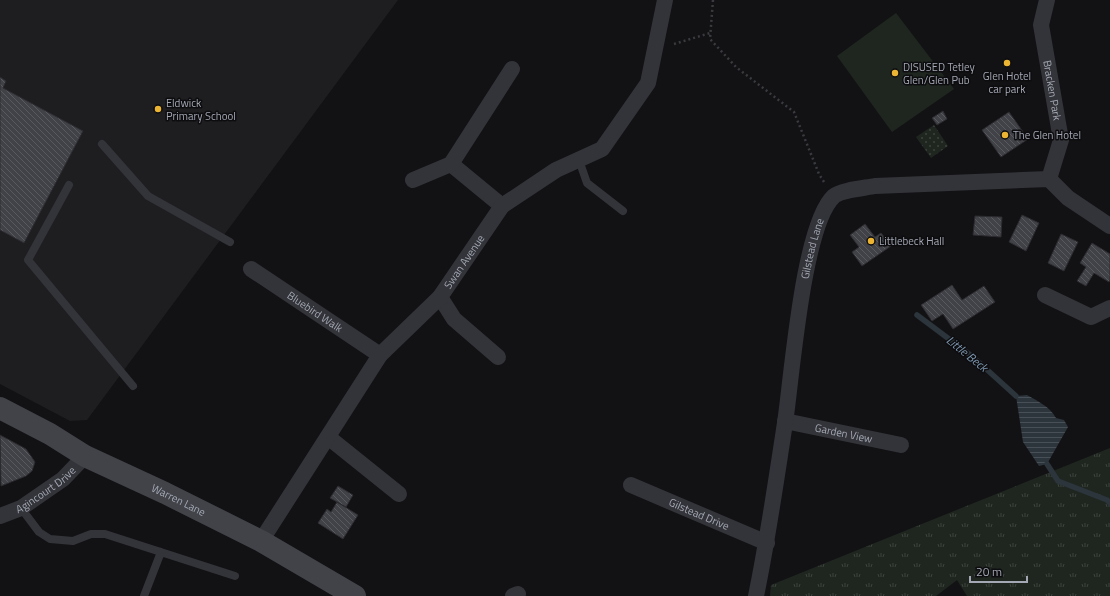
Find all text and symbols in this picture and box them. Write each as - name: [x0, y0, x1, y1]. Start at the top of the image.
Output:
- marker: Glen Hotel car park: [1002, 58, 1012, 68]
- place label: DISUSED Tetley Glen/Glen Pub: [903, 59, 976, 88]
- street label: Bracken Park: [1039, 59, 1066, 122]
- marker: DISUSED Tetley Glen/Glen Pub: [890, 68, 900, 78]
- place label: Glen Hotel car park: [983, 68, 1031, 97]
- place label: Eldwick Primary School: [166, 95, 236, 124]
- marker: Eldwick Primary School: [153, 104, 163, 114]
- place label: The Glen Hotel: [1013, 127, 1081, 143]
- marker: The Glen Hotel: [1000, 130, 1010, 140]
- street label: Gilstead Lane: [797, 215, 828, 280]
- street label: Swan Avenue: [440, 231, 489, 292]
- place label: Littlebeck Hall: [879, 233, 944, 249]
- marker: Littlebeck Hall: [866, 236, 876, 246]
- street label: Bluebird Walk: [284, 287, 347, 336]
- water label: Little Beck: [942, 331, 994, 377]
- street label: Garden View: [814, 419, 875, 447]
- street label: Agincourt Drive: [13, 462, 79, 517]
- street label: Warren Lane: [149, 480, 209, 520]
- street label: Gilstead Drive: [666, 494, 732, 534]
- scale bar: [970, 558, 1027, 584]
- text: 20 m: [976, 562, 1002, 581]

